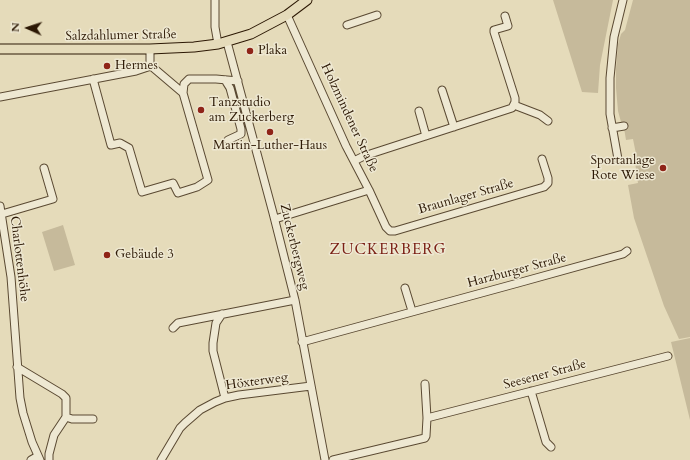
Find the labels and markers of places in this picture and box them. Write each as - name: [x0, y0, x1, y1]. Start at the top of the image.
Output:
- place label: Plaka: [258, 43, 287, 59]
- marker: Plaka: [245, 46, 255, 56]
- place label: Hermes: [115, 58, 158, 74]
- marker: Hermes: [102, 61, 112, 71]
- place label: Tanzstudio am Zuckerberg: [209, 95, 294, 126]
- marker: Tanzstudio am Zuckerberg: [196, 105, 206, 115]
- marker: Martin-Luther-Haus: [265, 127, 275, 137]
- place label: Martin-Luther-Haus: [213, 138, 327, 154]
- place label: Sportanlage Rote Wiese: [591, 153, 655, 184]
- marker: Sportanlage Rote Wiese: [658, 163, 668, 173]
- place label: Gebäude 3: [115, 247, 174, 263]
- marker: Gebäude 3: [102, 250, 112, 260]

